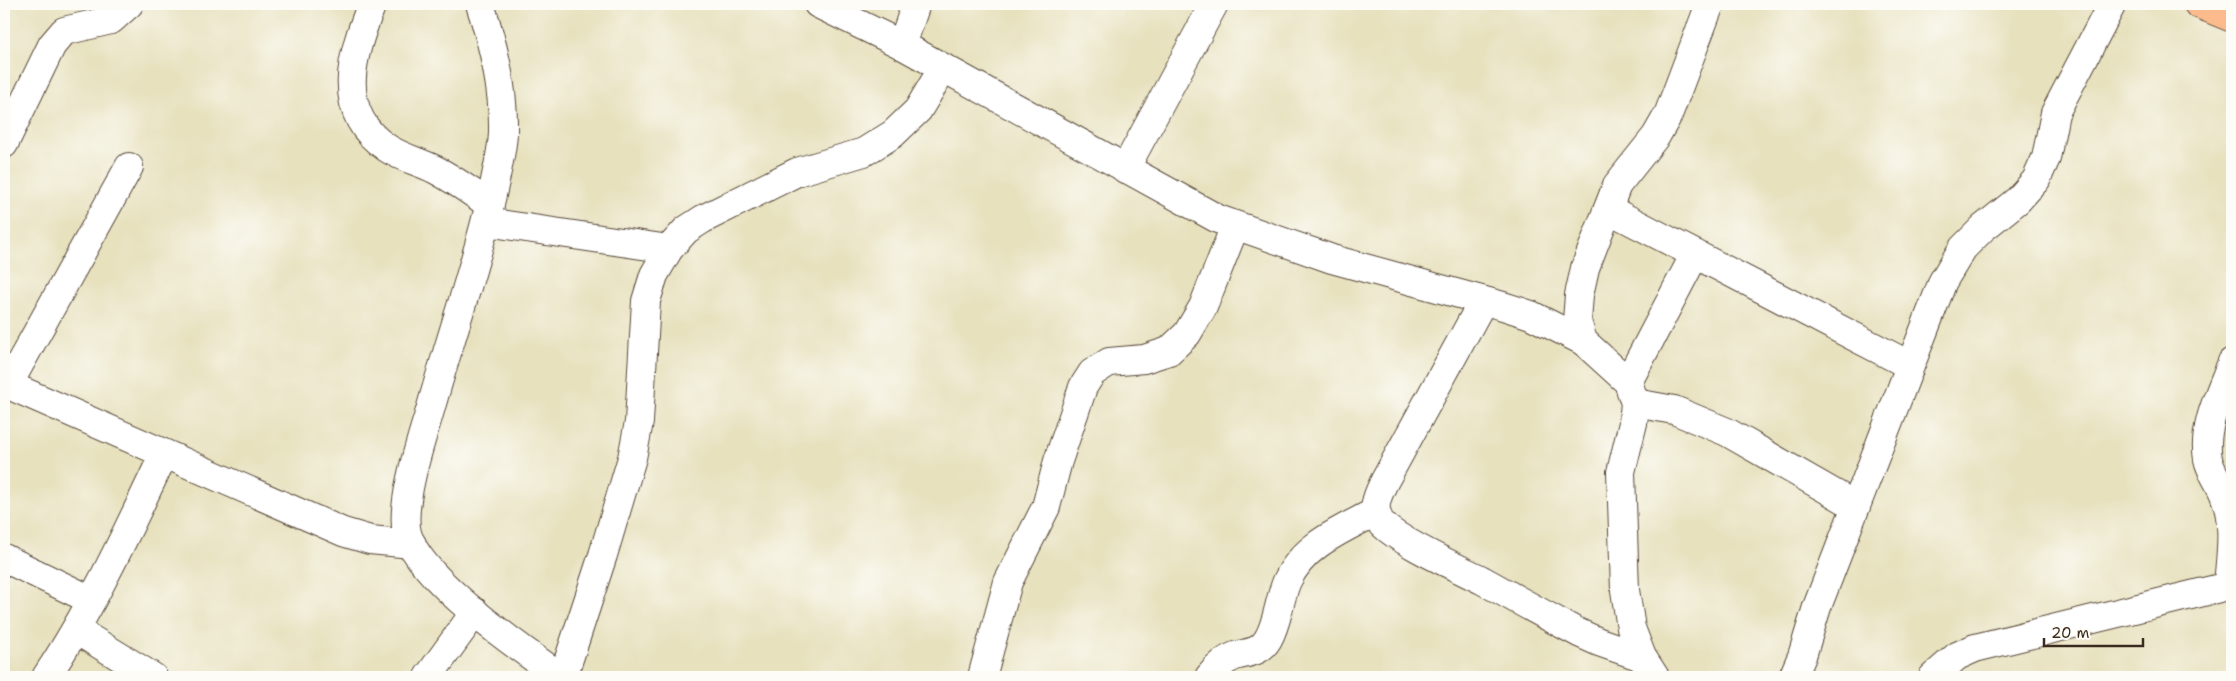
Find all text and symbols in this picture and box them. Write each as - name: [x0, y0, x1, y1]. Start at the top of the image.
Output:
- scale bar: [2044, 616, 2142, 648]
- text: 20 m: [2051, 623, 2090, 643]

